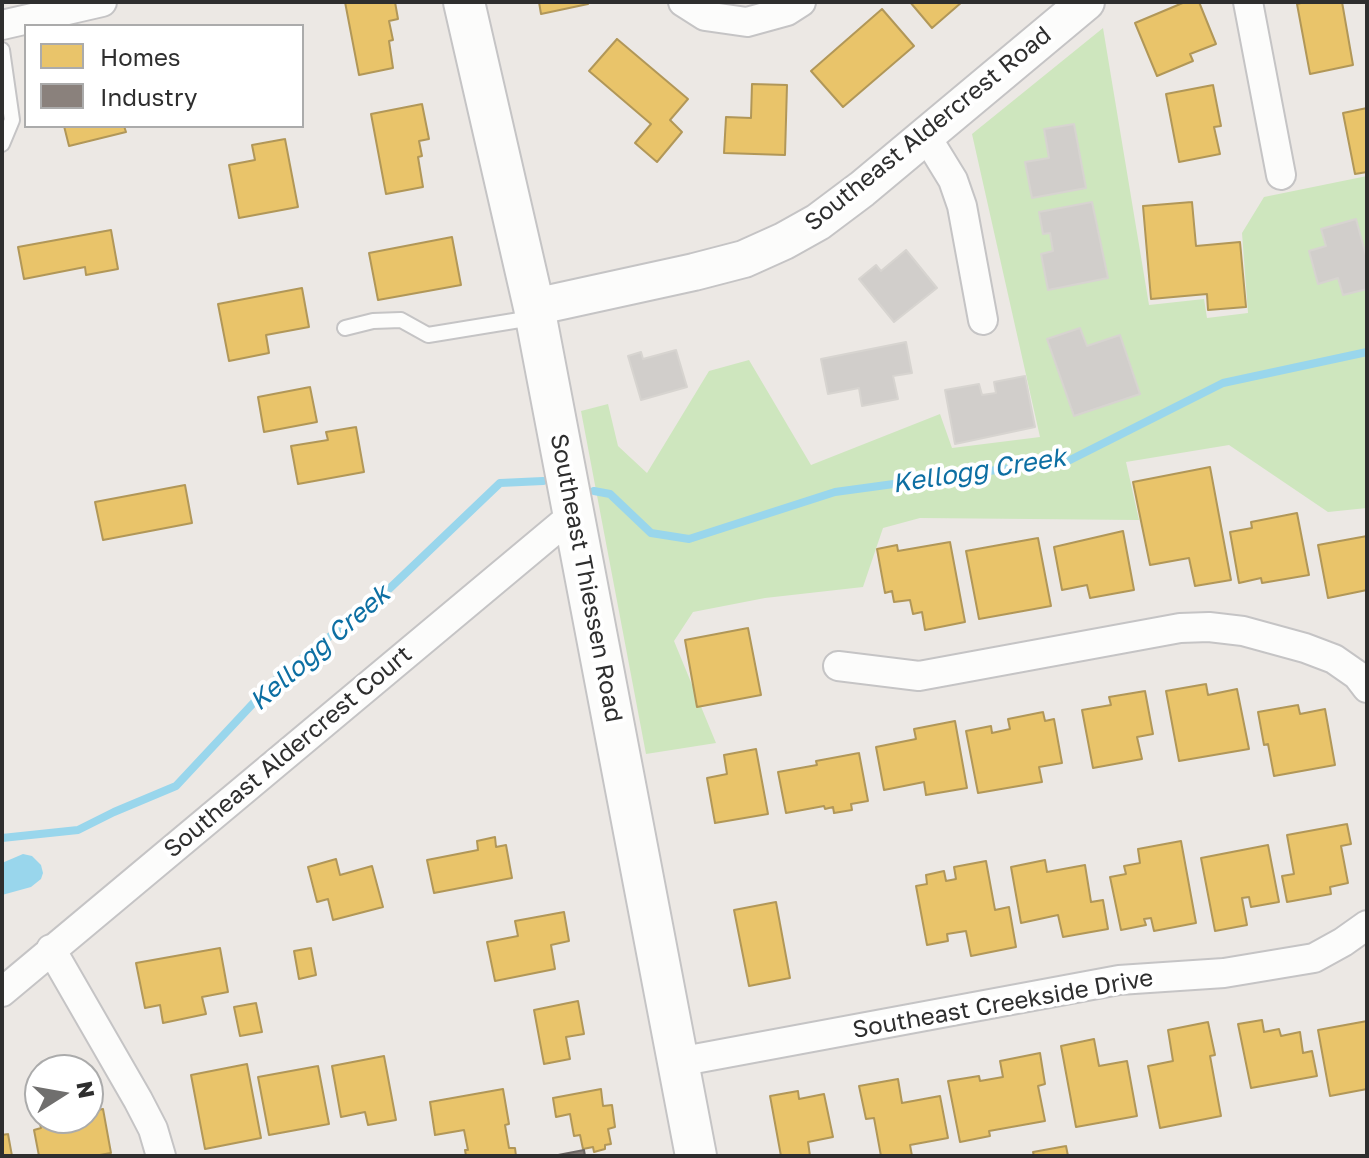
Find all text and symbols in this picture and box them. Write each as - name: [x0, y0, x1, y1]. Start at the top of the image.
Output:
- street label: Southeast Aldercrest Road: [799, 21, 1057, 237]
- legend: [24, 24, 304, 128]
- text: Homes: [100, 42, 181, 71]
- text: Industry: [100, 82, 197, 111]
- street label: Southeast Thiessen Road: [544, 431, 628, 725]
- water label: Kellogg Creek: [890, 442, 1068, 500]
- water label: Kellogg Creek: [244, 579, 396, 717]
- street label: Southeast Aldercrest Court: [158, 640, 418, 864]
- street label: Southeast Creekside Drive: [851, 963, 1155, 1045]
- north arrow: [24, 1054, 104, 1134]
- text: N: [71, 1079, 101, 1100]

